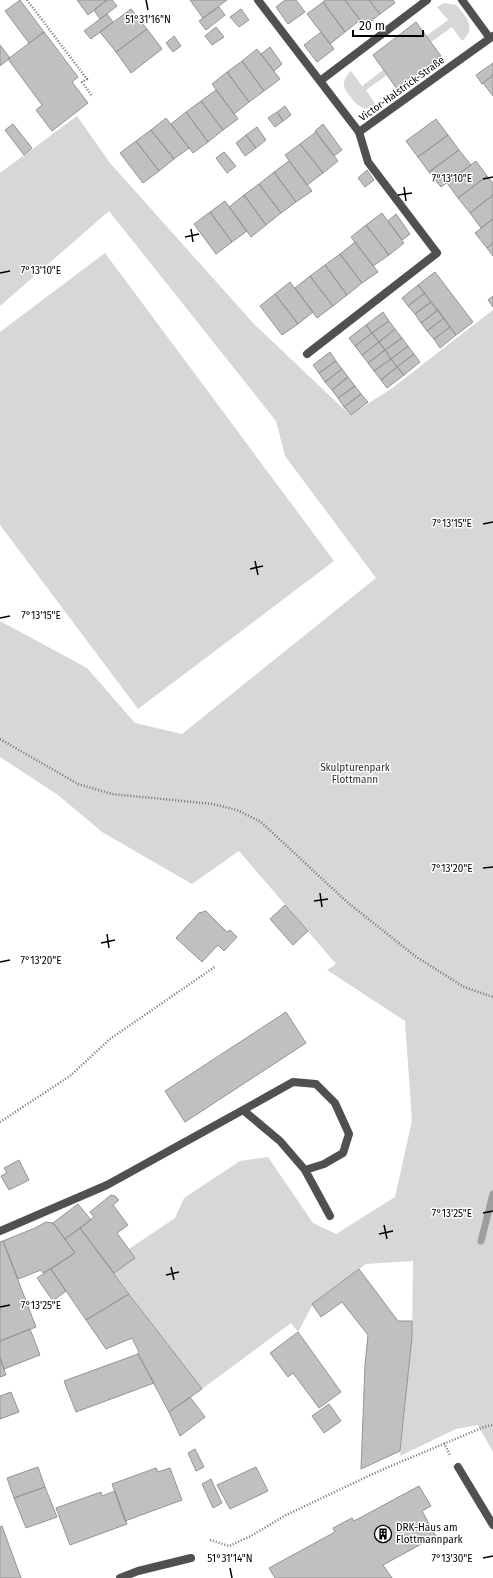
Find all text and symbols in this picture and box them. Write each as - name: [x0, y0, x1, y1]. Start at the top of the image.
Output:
- scale bar: [353, 12, 423, 38]
- text: 51°31'16"N: [125, 14, 171, 26]
- text: 20 m: [359, 19, 385, 33]
- street label: Victor-Halstrick-Straße: [357, 54, 447, 124]
- text: 7°13'10"E: [432, 173, 472, 185]
- text: 7°13'10"E: [21, 265, 61, 277]
- text: 7°13'15"E: [432, 518, 472, 530]
- text: 7°13'15"E: [21, 610, 61, 622]
- park label: Skulpturenpark Flottmann: [320, 762, 391, 786]
- text: 7°13'20"E: [431, 863, 473, 875]
- text: 7°13'20"E: [20, 955, 62, 967]
- text: 7°13'25"E: [432, 1208, 472, 1220]
- text: 7°13'25"E: [21, 1300, 61, 1312]
- place label: DRK-Haus am Flottmannpark: [396, 1522, 464, 1546]
- building icon: DRK-Haus am Flottmannpark: [373, 1524, 393, 1544]
- text: 51°31'14"N: [207, 1553, 253, 1565]
- text: 7°13'30"E: [431, 1553, 473, 1565]

